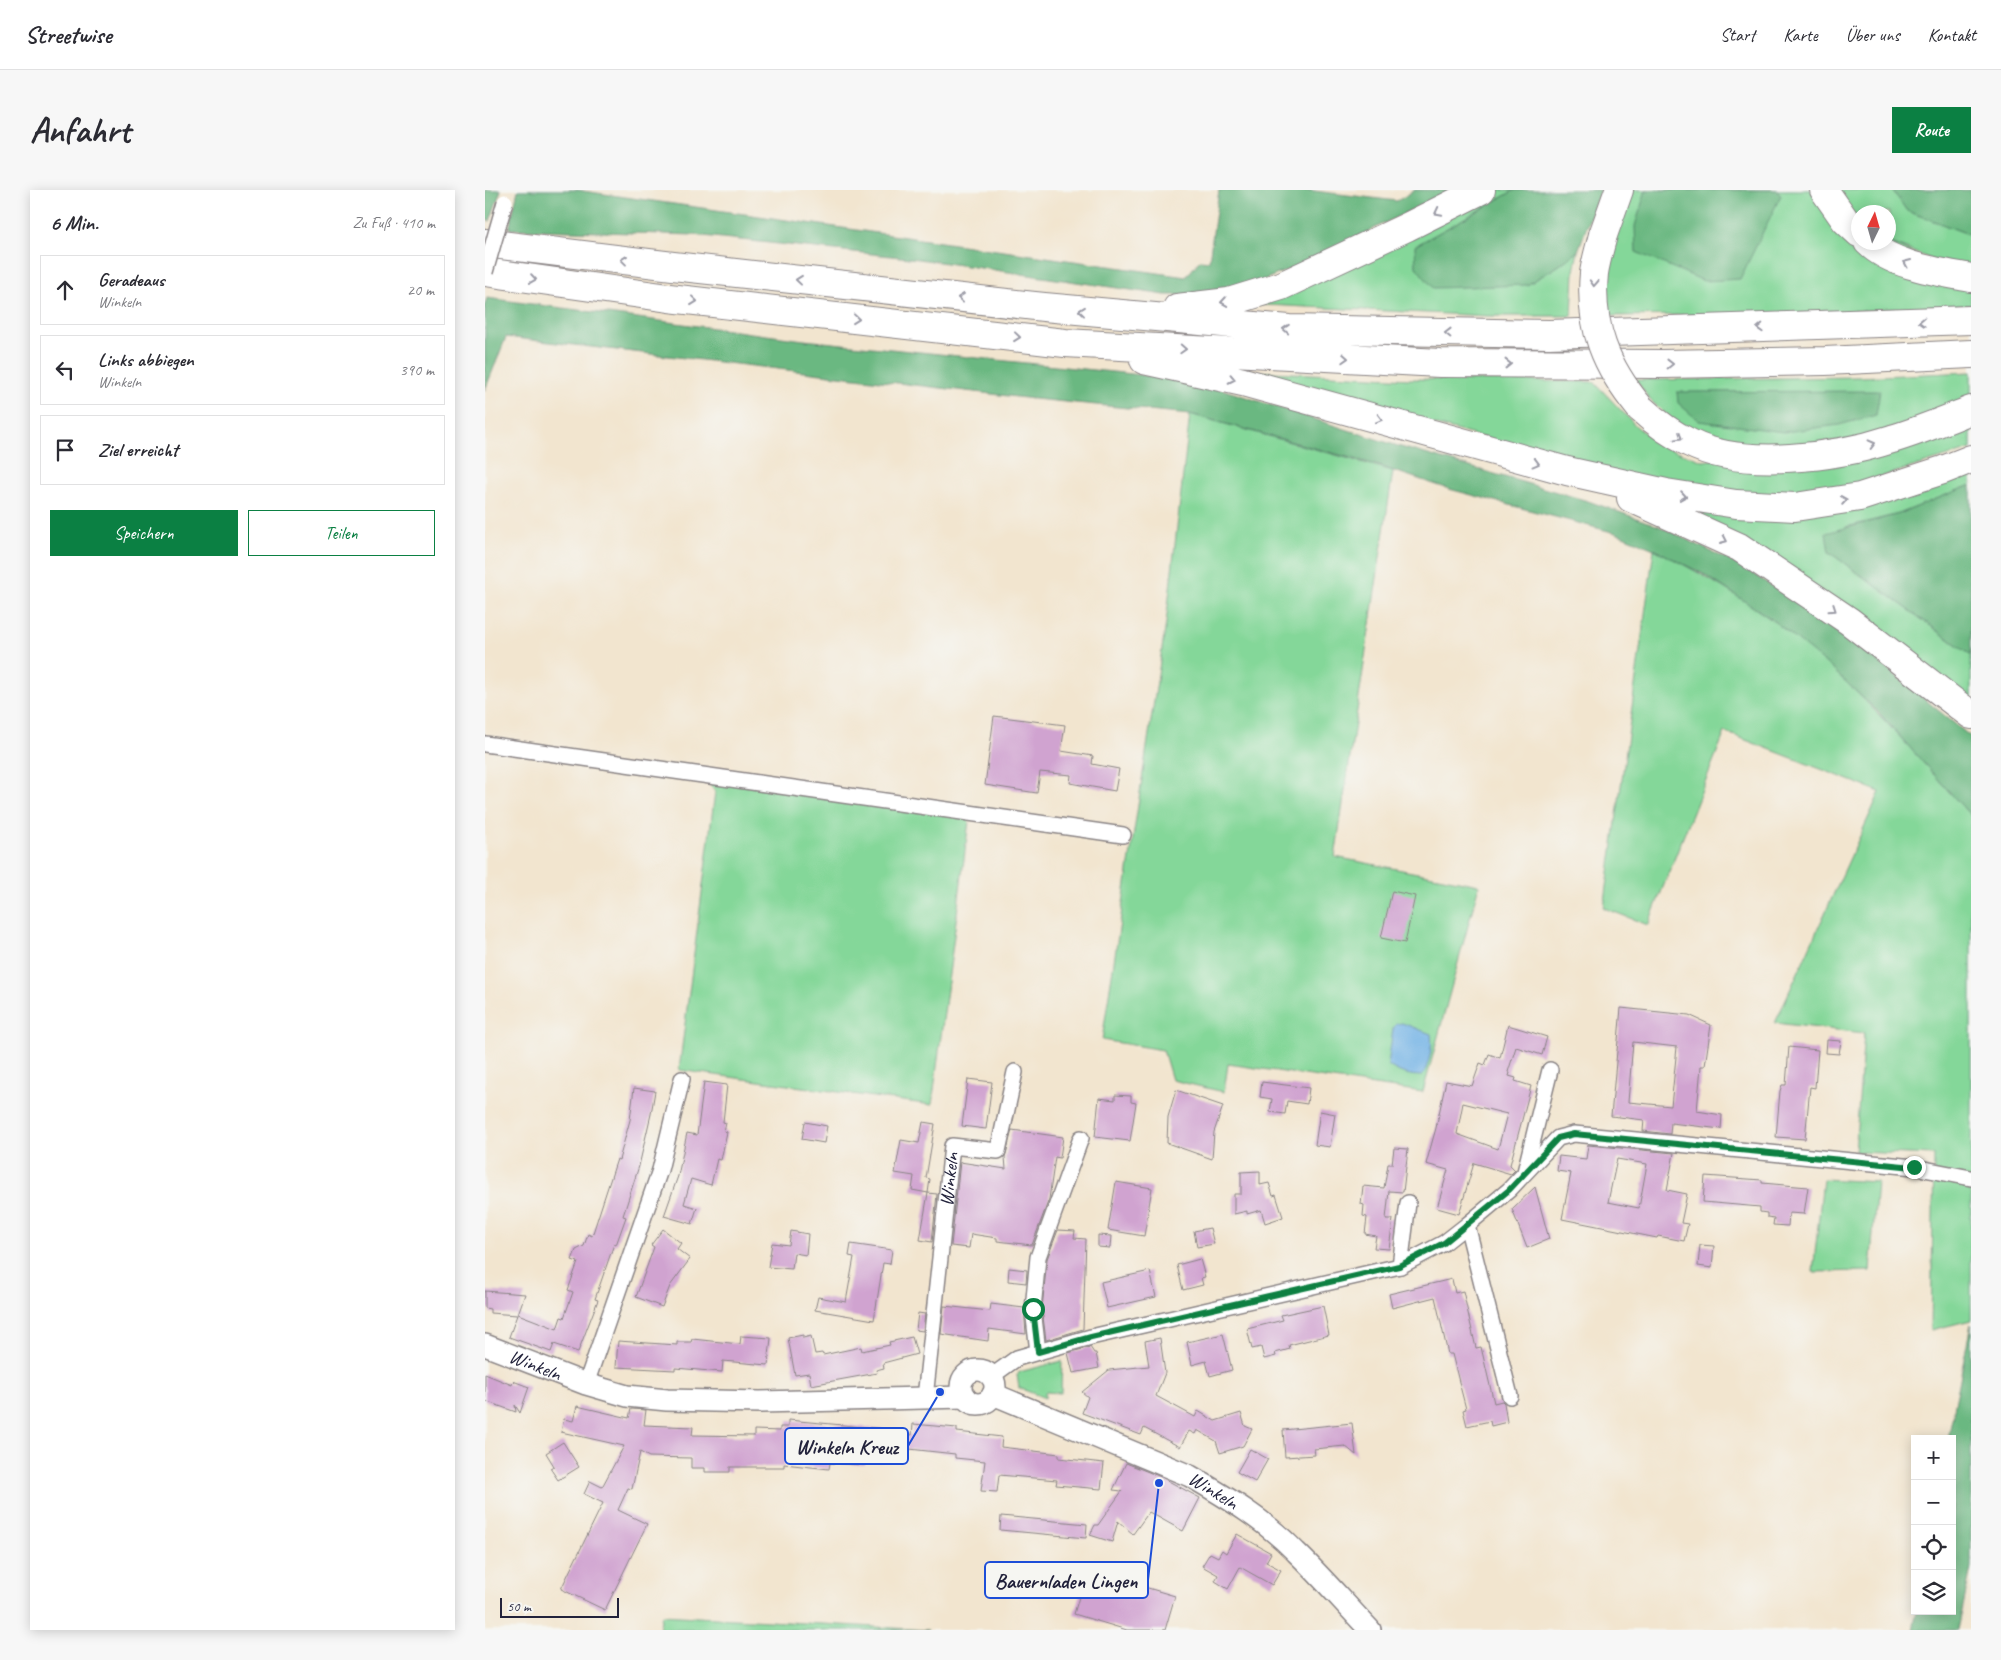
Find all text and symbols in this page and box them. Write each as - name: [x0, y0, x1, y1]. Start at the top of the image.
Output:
- text: Streetwise: [25, 20, 111, 50]
- text: Start: [1720, 24, 1755, 46]
- text: Karte: [1783, 24, 1818, 46]
- text: Über uns: [1846, 24, 1900, 46]
- text: Kontakt: [1928, 24, 1976, 46]
- button: Route: [1892, 107, 1971, 153]
- text: Anfahrt: [30, 108, 130, 153]
- north arrow: [1851, 205, 1896, 250]
- one-way arrow: [1434, 206, 1443, 216]
- text: 6 Min.: [50, 210, 98, 236]
- text: Zu Fuß · 410 m: [352, 213, 435, 233]
- one-way arrow: [620, 255, 628, 266]
- one-way arrow: [1903, 259, 1912, 270]
- text: Geradeaus: [98, 268, 165, 292]
- one-way arrow: [530, 273, 538, 284]
- one-way arrow: [795, 275, 803, 286]
- icon: ahead: [51, 276, 79, 304]
- one-way arrow: [1588, 279, 1599, 287]
- text: 20 m: [407, 280, 434, 300]
- text: Winkeln: [98, 292, 141, 312]
- one-way arrow: [956, 293, 964, 304]
- one-way arrow: [691, 295, 699, 306]
- one-way arrow: [1220, 296, 1228, 306]
- one-way arrow: [1078, 305, 1086, 316]
- one-way arrow: [852, 313, 860, 324]
- one-way arrow: [1918, 317, 1926, 328]
- one-way arrow: [1282, 323, 1290, 334]
- one-way arrow: [1756, 323, 1764, 334]
- one-way arrow: [1444, 328, 1452, 338]
- one-way arrow: [1014, 331, 1022, 342]
- one-way arrow: [1179, 344, 1187, 355]
- text: Links abbiegen: [98, 348, 194, 372]
- one-way arrow: [1342, 353, 1350, 364]
- icon: left: [51, 356, 79, 384]
- one-way arrow: [1504, 358, 1512, 369]
- one-way arrow: [1667, 359, 1675, 369]
- text: 390 m: [400, 360, 434, 380]
- text: Winkeln: [98, 372, 141, 392]
- one-way arrow: [1227, 374, 1236, 384]
- one-way arrow: [1374, 414, 1382, 424]
- one-way arrow: [1674, 431, 1683, 440]
- icon: arrive: [51, 436, 79, 464]
- text: Ziel erreicht: [98, 438, 178, 462]
- one-way arrow: [1867, 440, 1875, 450]
- one-way arrow: [1531, 457, 1539, 467]
- one-way arrow: [1679, 490, 1687, 500]
- one-way arrow: [1840, 495, 1849, 505]
- button: Speichern: [50, 510, 238, 556]
- button: Teilen: [248, 510, 435, 556]
- one-way arrow: [1719, 534, 1728, 544]
- one-way arrow: [1827, 603, 1836, 612]
- street label: Winkeln: [934, 1150, 964, 1207]
- route end: [1903, 1156, 1926, 1179]
- route start: [1022, 1298, 1045, 1321]
- street label: Winkeln: [506, 1344, 566, 1387]
- callout: Winkeln Kreuz: [785, 1428, 908, 1464]
- text: Winkeln Kreuz: [796, 1434, 900, 1460]
- map controls: [1911, 1435, 1956, 1615]
- button: +: [1911, 1435, 1956, 1480]
- street label: Winkeln: [1184, 1466, 1244, 1516]
- button: −: [1911, 1480, 1956, 1525]
- button: locate: [1911, 1525, 1956, 1570]
- callout: Bauernladen Lingen: [985, 1562, 1148, 1598]
- text: Bauernladen Lingen: [995, 1568, 1138, 1594]
- button: layers: [1911, 1570, 1956, 1615]
- scale bar: [500, 1595, 619, 1618]
- text: 50 m: [507, 1598, 531, 1615]

